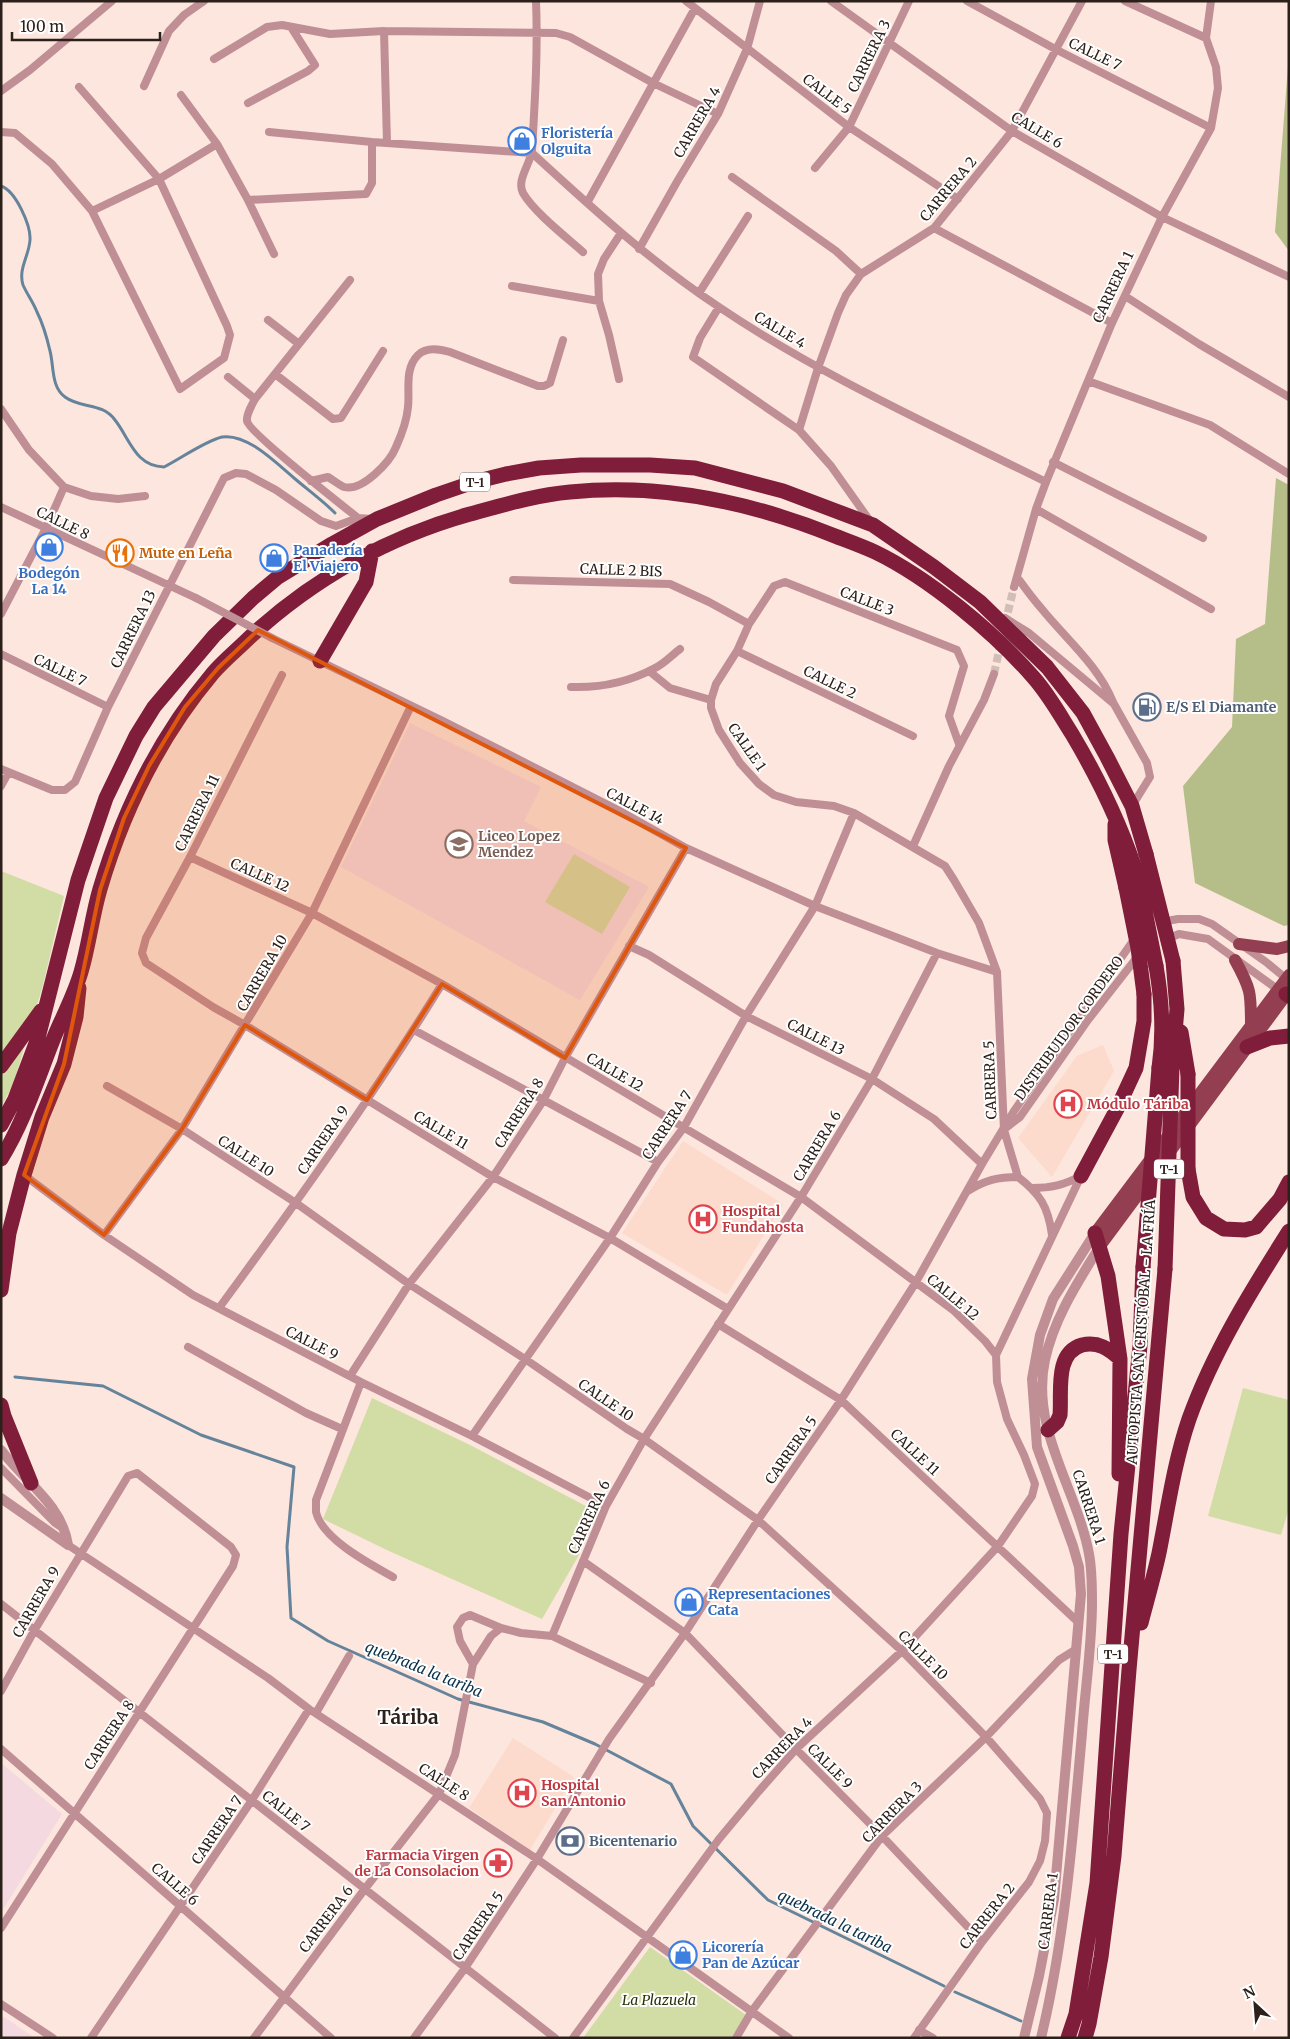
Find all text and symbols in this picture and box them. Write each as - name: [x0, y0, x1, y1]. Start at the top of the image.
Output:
- scale bar: [12, 10, 160, 42]
- text: 100 m: [20, 17, 64, 36]
- street label: CARRERA 3: [844, 17, 894, 95]
- street label: CALLE 7: [1066, 34, 1124, 74]
- street label: CALLE 5: [799, 70, 855, 118]
- street label: CARRERA 4: [669, 83, 725, 161]
- street label: CALLE 6: [1008, 108, 1066, 152]
- place label: Floristería Olguita: [541, 124, 613, 158]
- shop icon: Floristería Olguita: [507, 126, 537, 156]
- street label: CARRERA 2: [916, 153, 980, 225]
- street label: CARRERA 1: [1089, 248, 1137, 326]
- street label: CALLE 4: [751, 308, 809, 353]
- road number: T-1: [460, 472, 490, 492]
- street label: CALLE 8: [34, 502, 92, 544]
- shop icon: Bodegón La 14: [34, 532, 64, 562]
- restaurant icon: Mute en Leña: [105, 538, 135, 568]
- place label: Panadería El Viajero: [293, 541, 363, 575]
- shop icon: Panadería El Viajero: [259, 543, 289, 573]
- place label: Mute en Leña: [139, 544, 232, 562]
- street label: CALLE 2 BIS: [580, 560, 662, 580]
- place label: Bodegón La 14: [18, 564, 80, 598]
- street label: CALLE 3: [837, 582, 897, 620]
- street label: CARRERA 13: [106, 587, 160, 671]
- street label: CALLE 7: [31, 650, 89, 690]
- street label: CALLE 2: [801, 661, 859, 703]
- fuel station icon: E/S El Diamante: [1132, 692, 1162, 722]
- place label: E/S El Diamante: [1166, 698, 1277, 716]
- street label: CALLE 1: [724, 719, 770, 775]
- street label: CARRERA 11: [171, 772, 223, 854]
- street label: CALLE 14: [603, 783, 667, 829]
- place label: Liceo Lopez Mendez: [478, 827, 560, 861]
- school or university icon: Liceo Lopez Mendez: [444, 829, 474, 859]
- street label: CALLE 12: [228, 854, 292, 896]
- street label: CARRERA 10: [233, 931, 291, 1015]
- street label: DISTRIBUIDOR CORDERO: [1011, 952, 1127, 1104]
- street label: CALLE 13: [784, 1015, 848, 1059]
- street label: CARRERA 5: [980, 1040, 1000, 1120]
- street label: CALLE 12: [583, 1048, 647, 1096]
- street label: CARRERA 8: [490, 1075, 548, 1151]
- street label: CARRERA 7: [638, 1087, 696, 1163]
- hospital icon: Módulo Táriba: [1053, 1089, 1083, 1119]
- place label: Módulo Táriba: [1087, 1095, 1189, 1113]
- street label: CARRERA 9: [293, 1102, 353, 1178]
- street label: CALLE 11: [410, 1107, 472, 1153]
- street label: CARRERA 6: [789, 1107, 845, 1185]
- street label: CALLE 10: [215, 1131, 277, 1181]
- road number: T-1: [1154, 1160, 1184, 1178]
- street label: AUTOPISTA SAN CRISTÓBAL - LA FRÍA: [1123, 1199, 1159, 1466]
- place label: Hospital Fundahosta: [722, 1202, 804, 1236]
- hospital icon: Hospital Fundahosta: [688, 1204, 718, 1234]
- street label: CALLE 12: [923, 1270, 983, 1324]
- street label: CALLE 9: [283, 1322, 341, 1364]
- street label: CALLE 10: [575, 1375, 637, 1425]
- street label: CARRERA 5: [761, 1412, 821, 1488]
- street label: CALLE 11: [887, 1425, 943, 1479]
- street label: CARRERA 1: [1069, 1468, 1109, 1546]
- street label: CARRERA 6: [564, 1477, 614, 1557]
- street label: CARRERA 9: [8, 1563, 64, 1641]
- place label: Representaciones Cata: [708, 1585, 831, 1619]
- shop icon: Representaciones Cata: [674, 1587, 704, 1617]
- street label: CALLE 10: [894, 1626, 952, 1684]
- water label: quebrada la tariba: [363, 1637, 485, 1701]
- road number: T-1: [1098, 1645, 1128, 1664]
- street label: CARRERA 8: [80, 1697, 138, 1773]
- district label: Táriba: [377, 1705, 439, 1729]
- street label: CARRERA 4: [748, 1713, 816, 1783]
- street label: CALLE 9: [804, 1740, 856, 1792]
- street label: CALLE 8: [415, 1759, 473, 1805]
- place label: Hospital San Antonio: [541, 1776, 626, 1810]
- street label: CARRERA 3: [858, 1777, 926, 1847]
- hospital icon: Hospital San Antonio: [507, 1778, 537, 1808]
- street label: CALLE 7: [258, 1786, 314, 1836]
- street label: CARRERA 7: [188, 1792, 246, 1868]
- bank icon: Bicentenario: [555, 1826, 585, 1856]
- place label: Bicentenario: [589, 1832, 677, 1850]
- place label: Farmacia Virgen de La Consolacion: [354, 1846, 479, 1880]
- pharmacy icon: Farmacia Virgen de La Consolacion: [483, 1848, 513, 1878]
- street label: CALLE 6: [148, 1859, 202, 1909]
- street label: CARRERA 1: [1034, 1872, 1062, 1950]
- street label: CARRERA 2: [956, 1879, 1018, 1953]
- street label: CARRERA 6: [295, 1882, 357, 1956]
- water label: quebrada la tariba: [775, 1885, 895, 1957]
- street label: CARRERA 5: [448, 1888, 508, 1964]
- place label: Licorería Pan de Azúcar: [702, 1938, 800, 1972]
- shop icon: Licorería Pan de Azúcar: [668, 1940, 698, 1970]
- north arrow: [1230, 1979, 1280, 2029]
- text: N: [1240, 1982, 1258, 2003]
- park label: La Plazuela: [622, 1991, 696, 2009]

